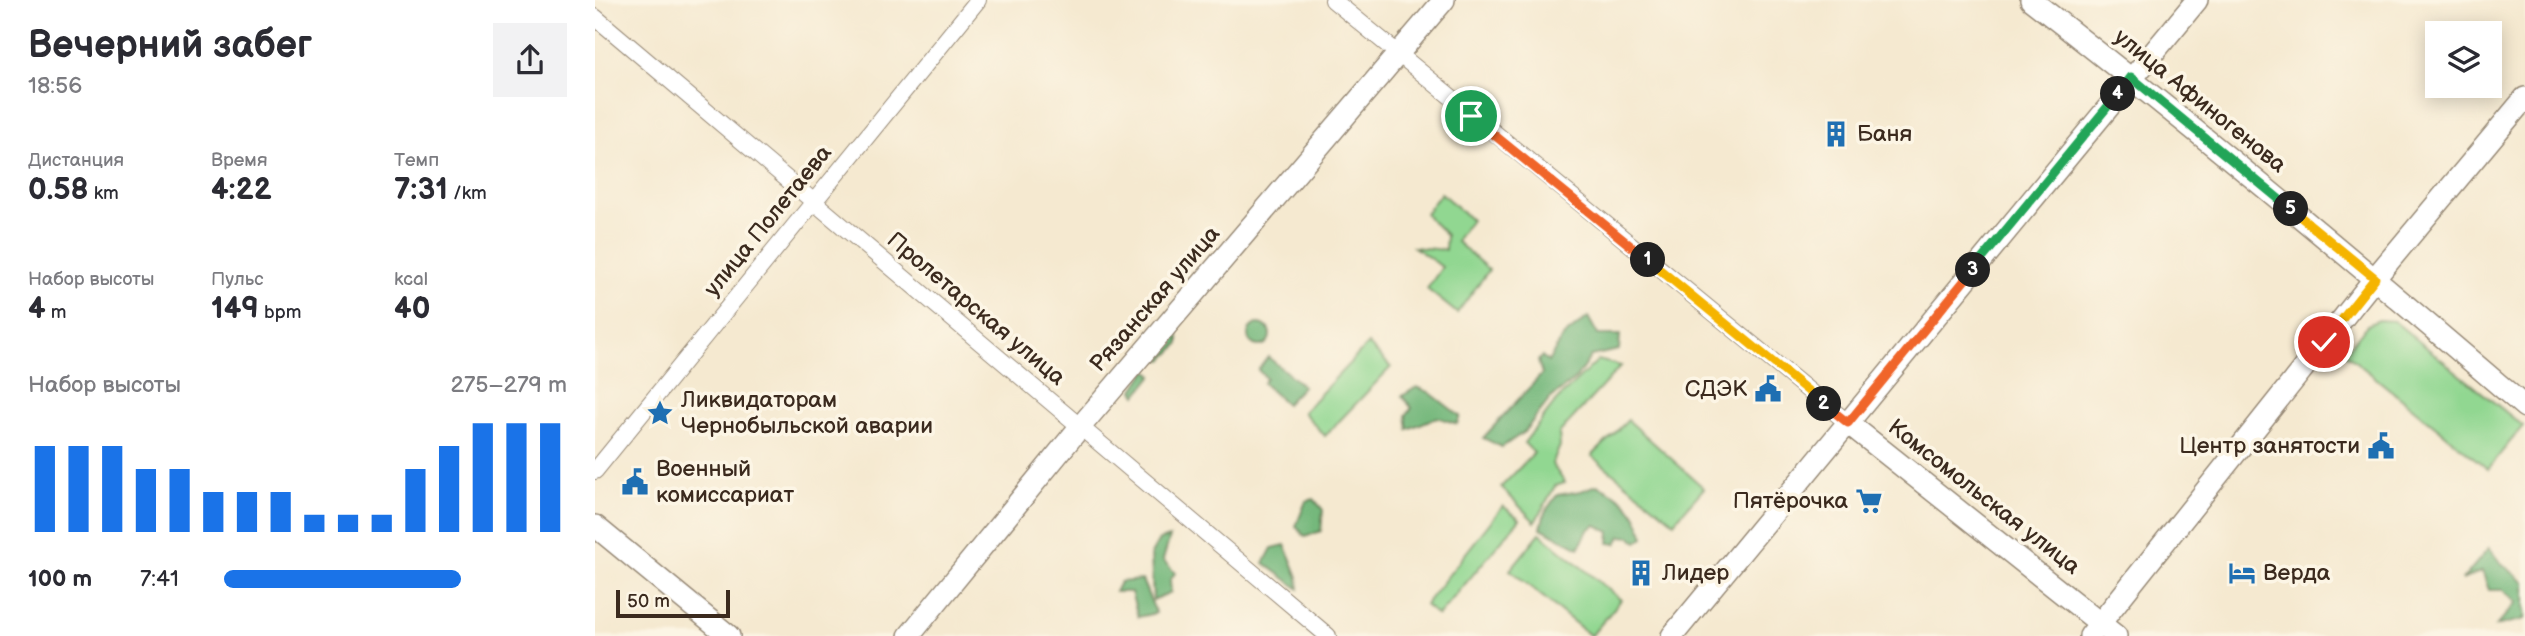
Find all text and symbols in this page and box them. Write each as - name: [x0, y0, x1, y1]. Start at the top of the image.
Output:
- map controls: [2425, 21, 2502, 98]
- button: layers: [2425, 21, 2502, 98]
- text: Вечерний забег: [28, 23, 312, 68]
- button: share: [493, 23, 567, 97]
- street label: улица Афиногенова: [2108, 23, 2292, 179]
- text: 18:56: [28, 72, 82, 100]
- pin: 4: [2101, 76, 2135, 112]
- text: 4: [2112, 82, 2123, 105]
- pin: [1441, 86, 1501, 146]
- icon: arrive: [1452, 97, 1490, 135]
- building icon: Баня: [1821, 119, 1851, 149]
- place label: Баня: [1857, 120, 1912, 148]
- street label: улица Полетаева: [698, 139, 838, 302]
- text: Дистанция: [28, 149, 124, 172]
- text: Время: [211, 149, 267, 172]
- text: Темп: [394, 149, 439, 172]
- text: 0.58: [28, 172, 89, 208]
- text: 4:22: [211, 172, 272, 208]
- text: 7:31: [394, 172, 448, 208]
- text: km: [89, 182, 119, 205]
- text: /km: [448, 182, 487, 205]
- pin: 5: [2273, 192, 2309, 227]
- text: 5: [2285, 197, 2296, 220]
- street label: Рязанская улица: [1084, 220, 1226, 378]
- street label: Пролетарская улица: [881, 226, 1071, 392]
- pin: 1: [1631, 243, 1665, 278]
- text: 1: [1644, 248, 1652, 271]
- pin: 3: [1955, 252, 1991, 288]
- text: 3: [1967, 258, 1978, 281]
- text: Набор высоты: [28, 268, 154, 291]
- text: Пульс: [211, 268, 264, 291]
- text: kcal: [394, 268, 428, 291]
- text: 4: [28, 291, 46, 327]
- text: 149: [211, 291, 259, 327]
- text: 40: [394, 291, 430, 327]
- text: m: [46, 301, 67, 324]
- text: bpm: [259, 301, 301, 324]
- pin: [2294, 312, 2354, 372]
- icon: check: [2305, 323, 2343, 361]
- text: Набор высоты: [28, 371, 181, 399]
- text: 275–279 m: [450, 371, 567, 399]
- public building icon: СДЭК: [1753, 374, 1783, 404]
- place label: СДЭК: [1685, 375, 1747, 403]
- place label: Ликвидаторам Чернобыльской аварии: [680, 386, 933, 440]
- pin: 2: [1807, 386, 1841, 422]
- text: 2: [1818, 392, 1829, 415]
- place icon: Ликвидаторам Чернобыльской аварии: [645, 398, 675, 428]
- street label: Комсомольская улица: [1882, 413, 2086, 581]
- public building icon: Центр занятости: [2366, 431, 2396, 461]
- place label: Центр занятости: [2179, 432, 2360, 460]
- place label: Военный комиссариат: [656, 455, 794, 509]
- public building icon: Военный комиссариат: [620, 467, 650, 497]
- supermarket icon: Пятёрочка: [1854, 486, 1884, 516]
- place label: Пятёрочка: [1733, 487, 1848, 515]
- building icon: Лидер: [1626, 558, 1656, 588]
- hotel icon: Верда: [2227, 558, 2257, 588]
- place label: Лидер: [1661, 559, 1729, 587]
- place label: Верда: [2263, 559, 2331, 587]
- text: 100 m: [28, 565, 92, 593]
- text: 7:41: [140, 565, 179, 593]
- scale bar: [616, 587, 730, 619]
- text: 50 m: [627, 590, 670, 613]

